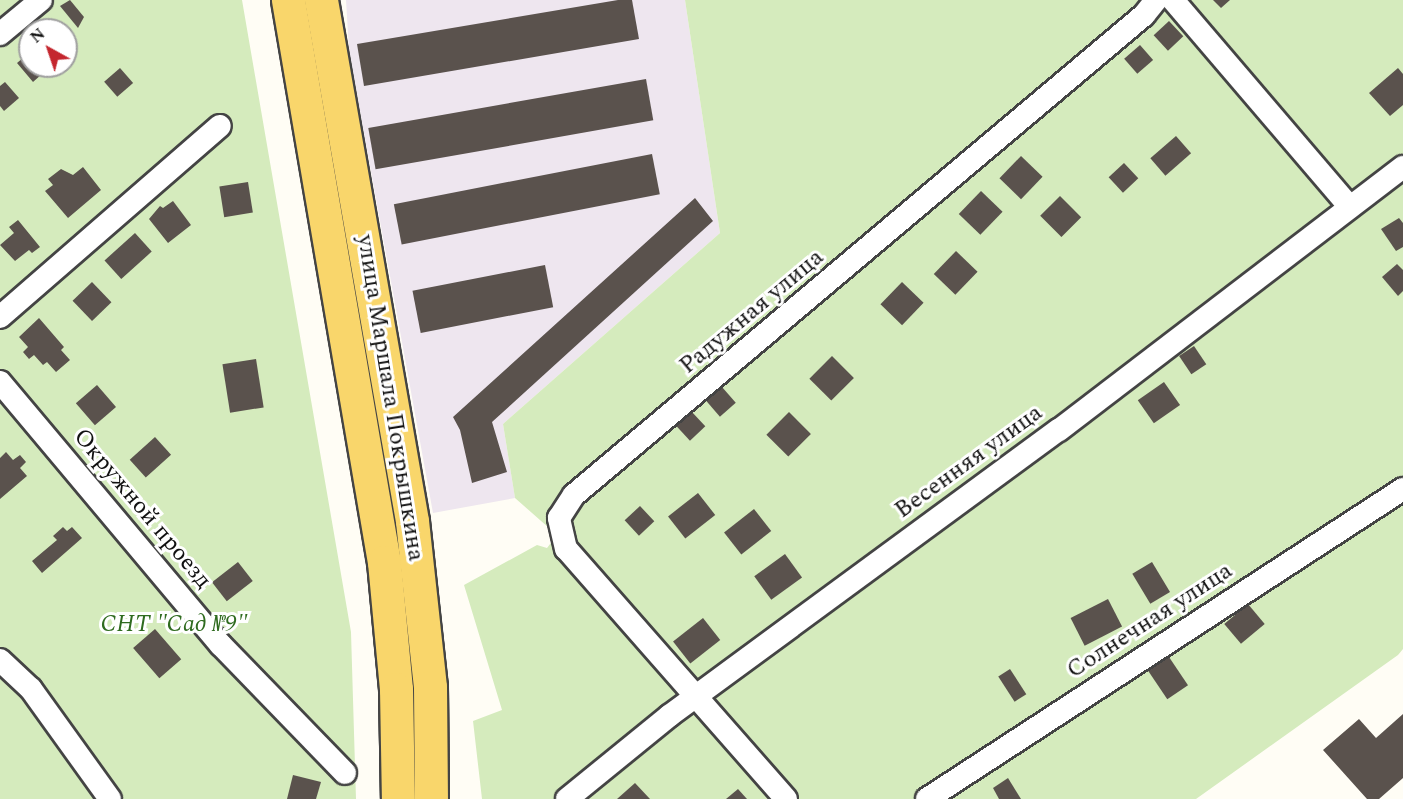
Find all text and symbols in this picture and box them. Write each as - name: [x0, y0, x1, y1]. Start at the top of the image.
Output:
- north arrow: [18, 18, 78, 78]
- text: N: [25, 22, 50, 49]
- street label: улица Маршала Покрышкина: [350, 233, 430, 563]
- street label: Радужная улица: [674, 243, 830, 381]
- street label: Весенняя улица: [890, 399, 1048, 525]
- street label: Окружной проезд: [67, 423, 217, 595]
- street label: Солнечная улица: [1062, 557, 1238, 685]
- park label: СНТ "Сад №9": [100, 611, 248, 639]

